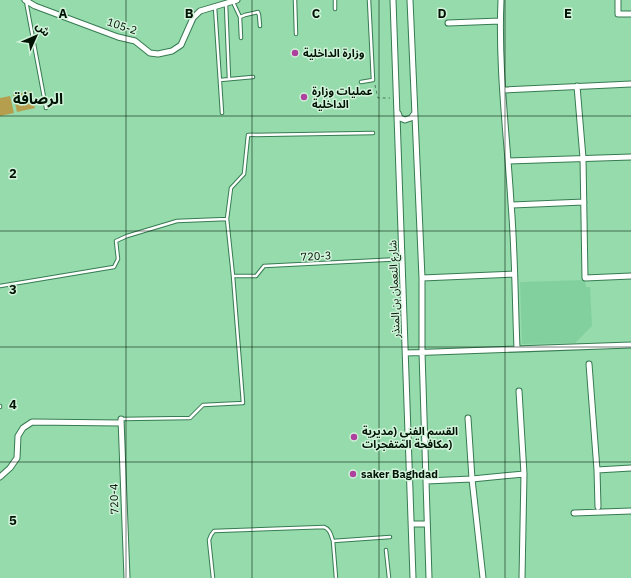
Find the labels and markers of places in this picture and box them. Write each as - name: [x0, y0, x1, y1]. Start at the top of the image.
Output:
- place label: وزارة الداخلية: [303, 46, 364, 60]
- marker: وزارة الداخلية: [290, 48, 300, 58]
- place label: عمليات وزارة الداخلية: [312, 84, 373, 111]
- marker: عمليات وزارة الداخلية: [299, 92, 309, 102]
- place label: القسم الفني (مديرية مكافحة المتفجرات): [362, 424, 458, 451]
- marker: القسم الفني (مديرية مكافحة المتفجرات): [349, 432, 359, 442]
- place label: saker Baghdad: [361, 467, 438, 481]
- marker: saker Baghdad: [348, 469, 358, 479]

